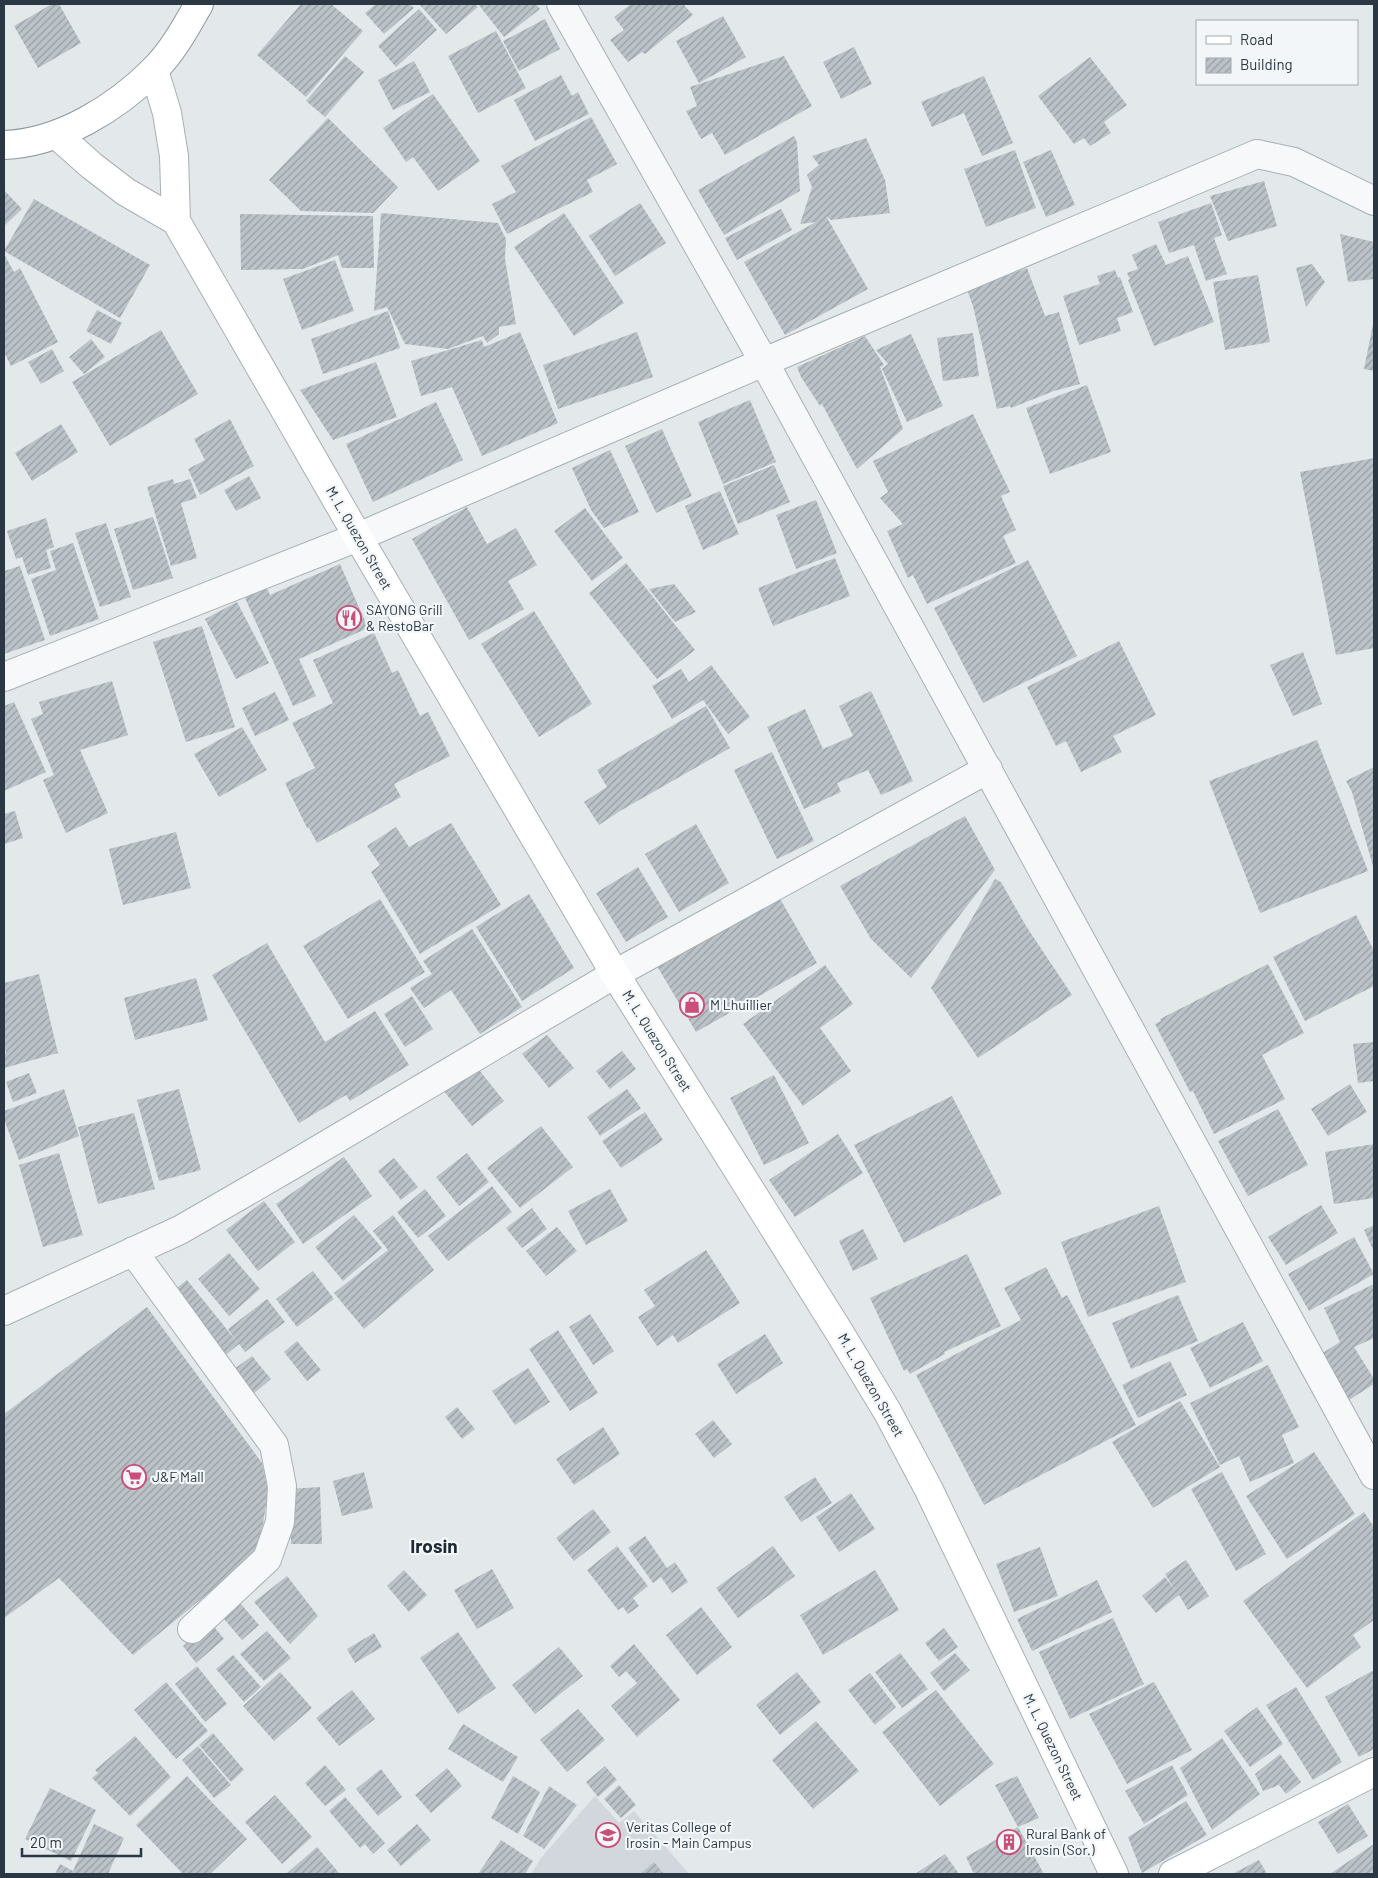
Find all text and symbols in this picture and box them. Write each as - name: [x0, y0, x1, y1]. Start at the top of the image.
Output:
- legend: [1196, 20, 1358, 85]
- text: Road: [1240, 30, 1273, 48]
- text: Building: [1240, 55, 1293, 73]
- street label: M. L. Quezon Street: [323, 483, 396, 593]
- place label: SAYONG Grill & RestoBar: [366, 601, 442, 634]
- restaurant icon: SAYONG Grill & RestoBar: [336, 605, 362, 631]
- street label: M. L. Quezon Street: [619, 987, 696, 1095]
- shop icon: M Lhuillier: [679, 992, 705, 1018]
- place label: M Lhuillier: [710, 996, 772, 1013]
- street label: M. L. Quezon Street: [835, 1330, 908, 1440]
- supermarket icon: J&F Mall: [121, 1464, 147, 1490]
- place label: J&F Mall: [152, 1468, 204, 1485]
- district label: Irosin: [410, 1534, 458, 1557]
- street label: M. L. Quezon Street: [1020, 1691, 1087, 1803]
- place label: Veritas College of Irosin - Main Campus: [626, 1818, 752, 1851]
- school or university icon: Veritas College of Irosin - Main Campus: [595, 1822, 621, 1848]
- place label: Rural Bank of Irosin (Sor.): [1026, 1825, 1106, 1858]
- scale bar: [22, 1826, 141, 1858]
- building icon: Rural Bank of Irosin (Sor.): [996, 1829, 1022, 1855]
- text: 20 m: [30, 1833, 62, 1851]

